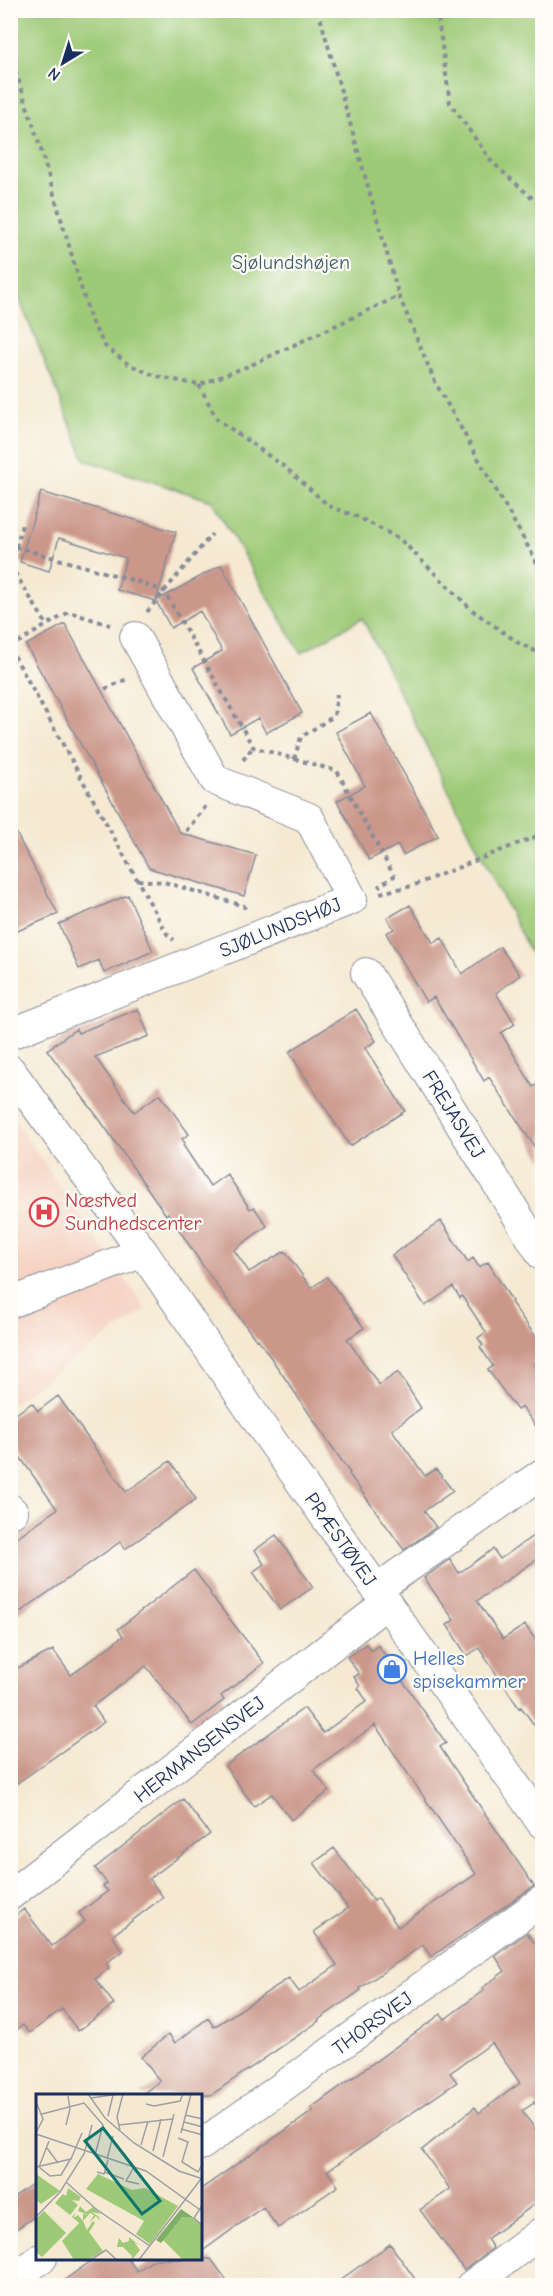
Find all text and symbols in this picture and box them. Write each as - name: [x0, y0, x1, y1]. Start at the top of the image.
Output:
- north arrow: [33, 33, 93, 93]
- text: N: [45, 64, 64, 84]
- park label: Sjølundshøjen: [232, 251, 350, 274]
- street label: SJØLUNDSHØJ: [216, 893, 344, 962]
- street label: FREJASVEJ: [418, 1066, 490, 1162]
- place label: Næstved Sundhedscenter: [65, 1189, 201, 1235]
- hospital icon: Næstved Sundhedscenter: [28, 1196, 60, 1228]
- street label: PRÆSTØVEJ: [300, 1488, 381, 1590]
- place label: Helles spisekammer: [413, 1647, 525, 1693]
- shop icon: Helles spisekammer: [376, 1653, 408, 1685]
- street label: HERMANSENSVEJ: [130, 1691, 269, 1807]
- street label: THORSVEJ: [328, 1987, 417, 2060]
- inset map: [36, 2094, 202, 2260]

